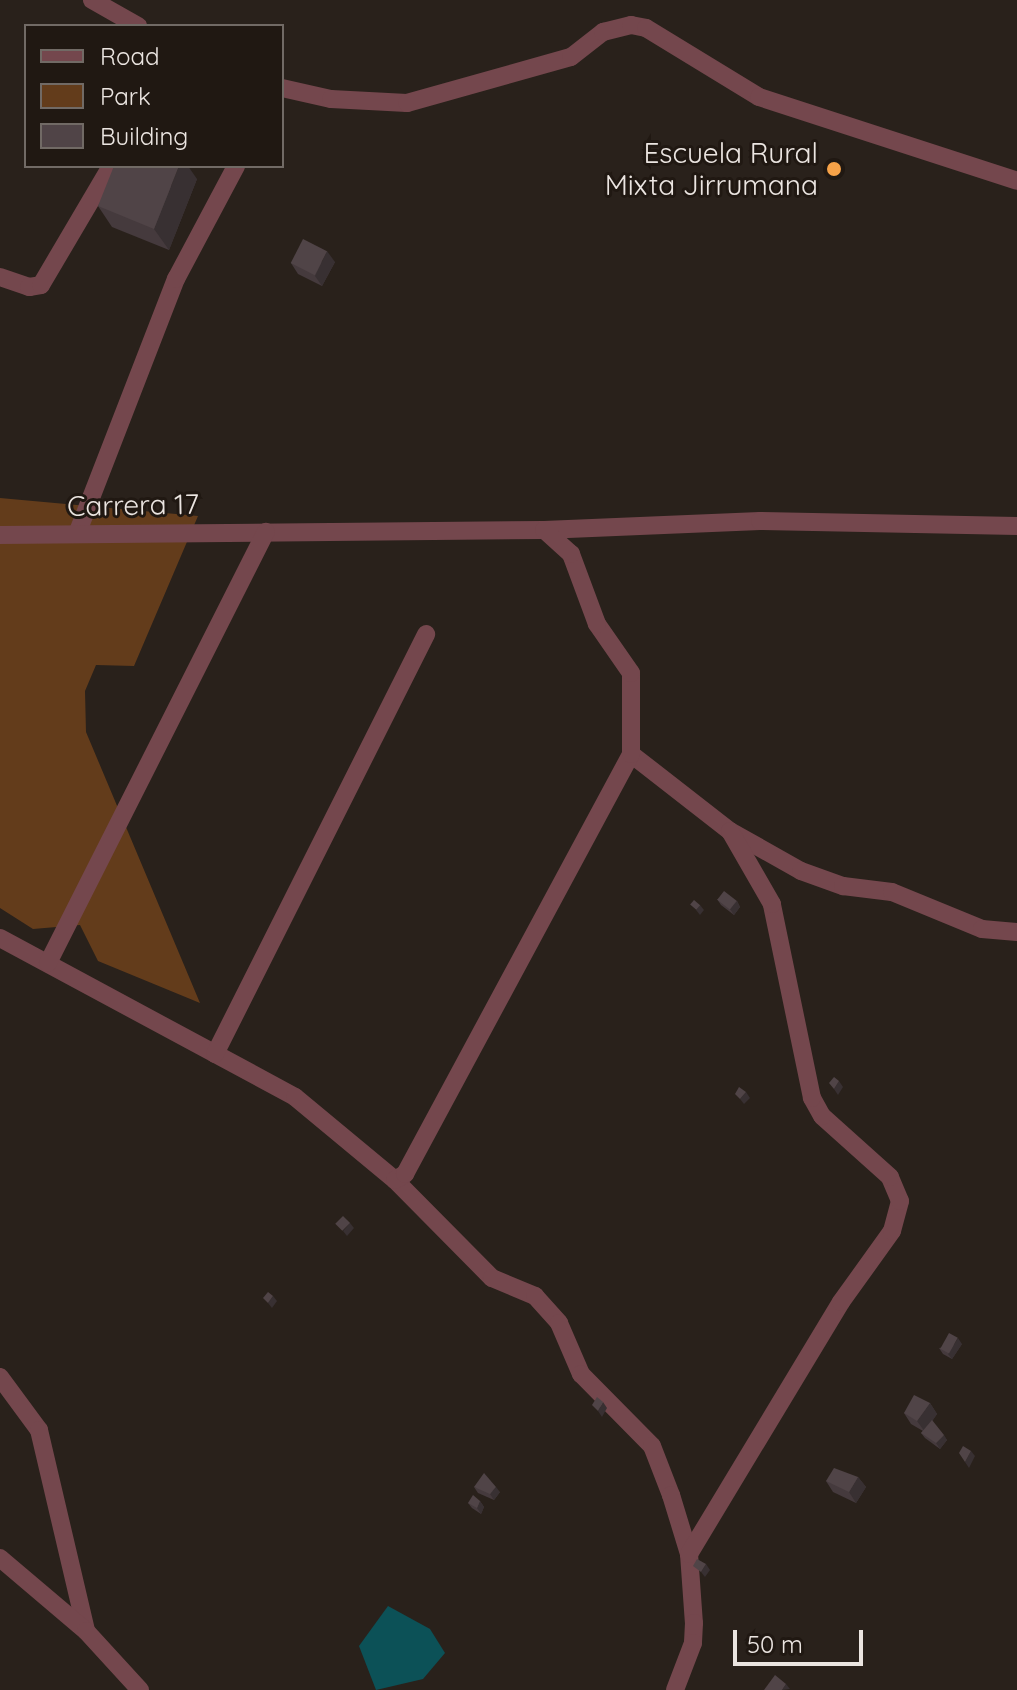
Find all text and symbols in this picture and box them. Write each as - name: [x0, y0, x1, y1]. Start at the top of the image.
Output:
- legend: [24, 24, 284, 168]
- text: Road: [100, 41, 160, 71]
- text: Park: [100, 81, 151, 111]
- text: Building: [100, 121, 188, 151]
- place label: Escuela Rural Mixta Jirrumana: [605, 136, 818, 202]
- marker: Escuela Rural Mixta Jirrumana: [825, 160, 843, 178]
- street label: Carrera 17: [67, 487, 199, 523]
- scale bar: [737, 1614, 867, 1664]
- text: 50 m: [747, 1629, 803, 1659]

